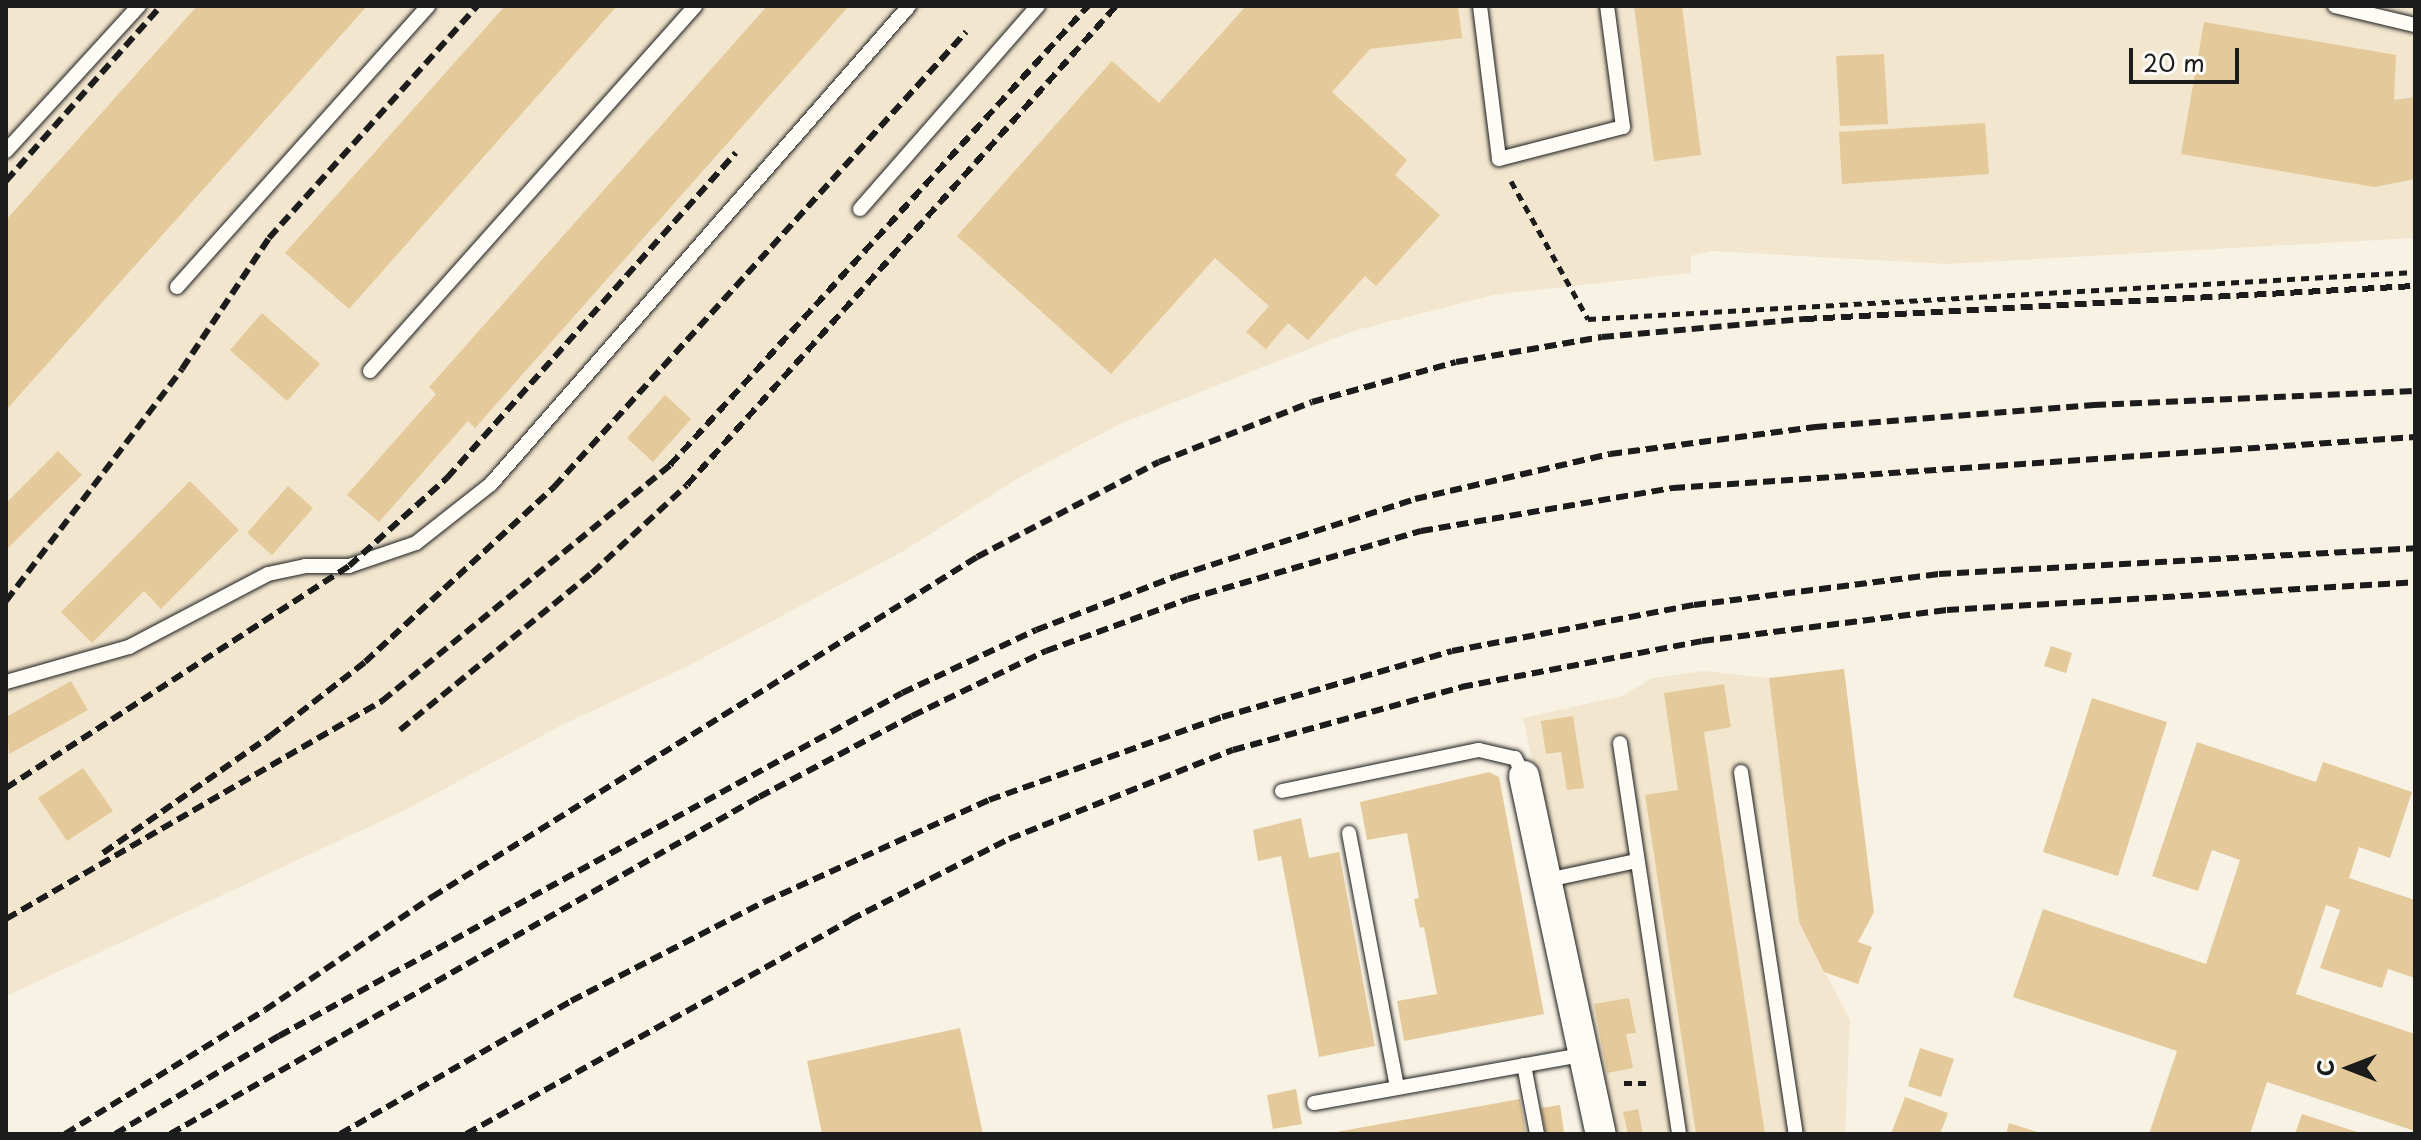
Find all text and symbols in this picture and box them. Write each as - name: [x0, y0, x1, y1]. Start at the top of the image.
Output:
- scale bar: [2133, 32, 2243, 82]
- text: 20 m: [2143, 44, 2205, 80]
- north arrow: [2309, 1028, 2389, 1108]
- text: С: [2308, 1060, 2341, 1076]

